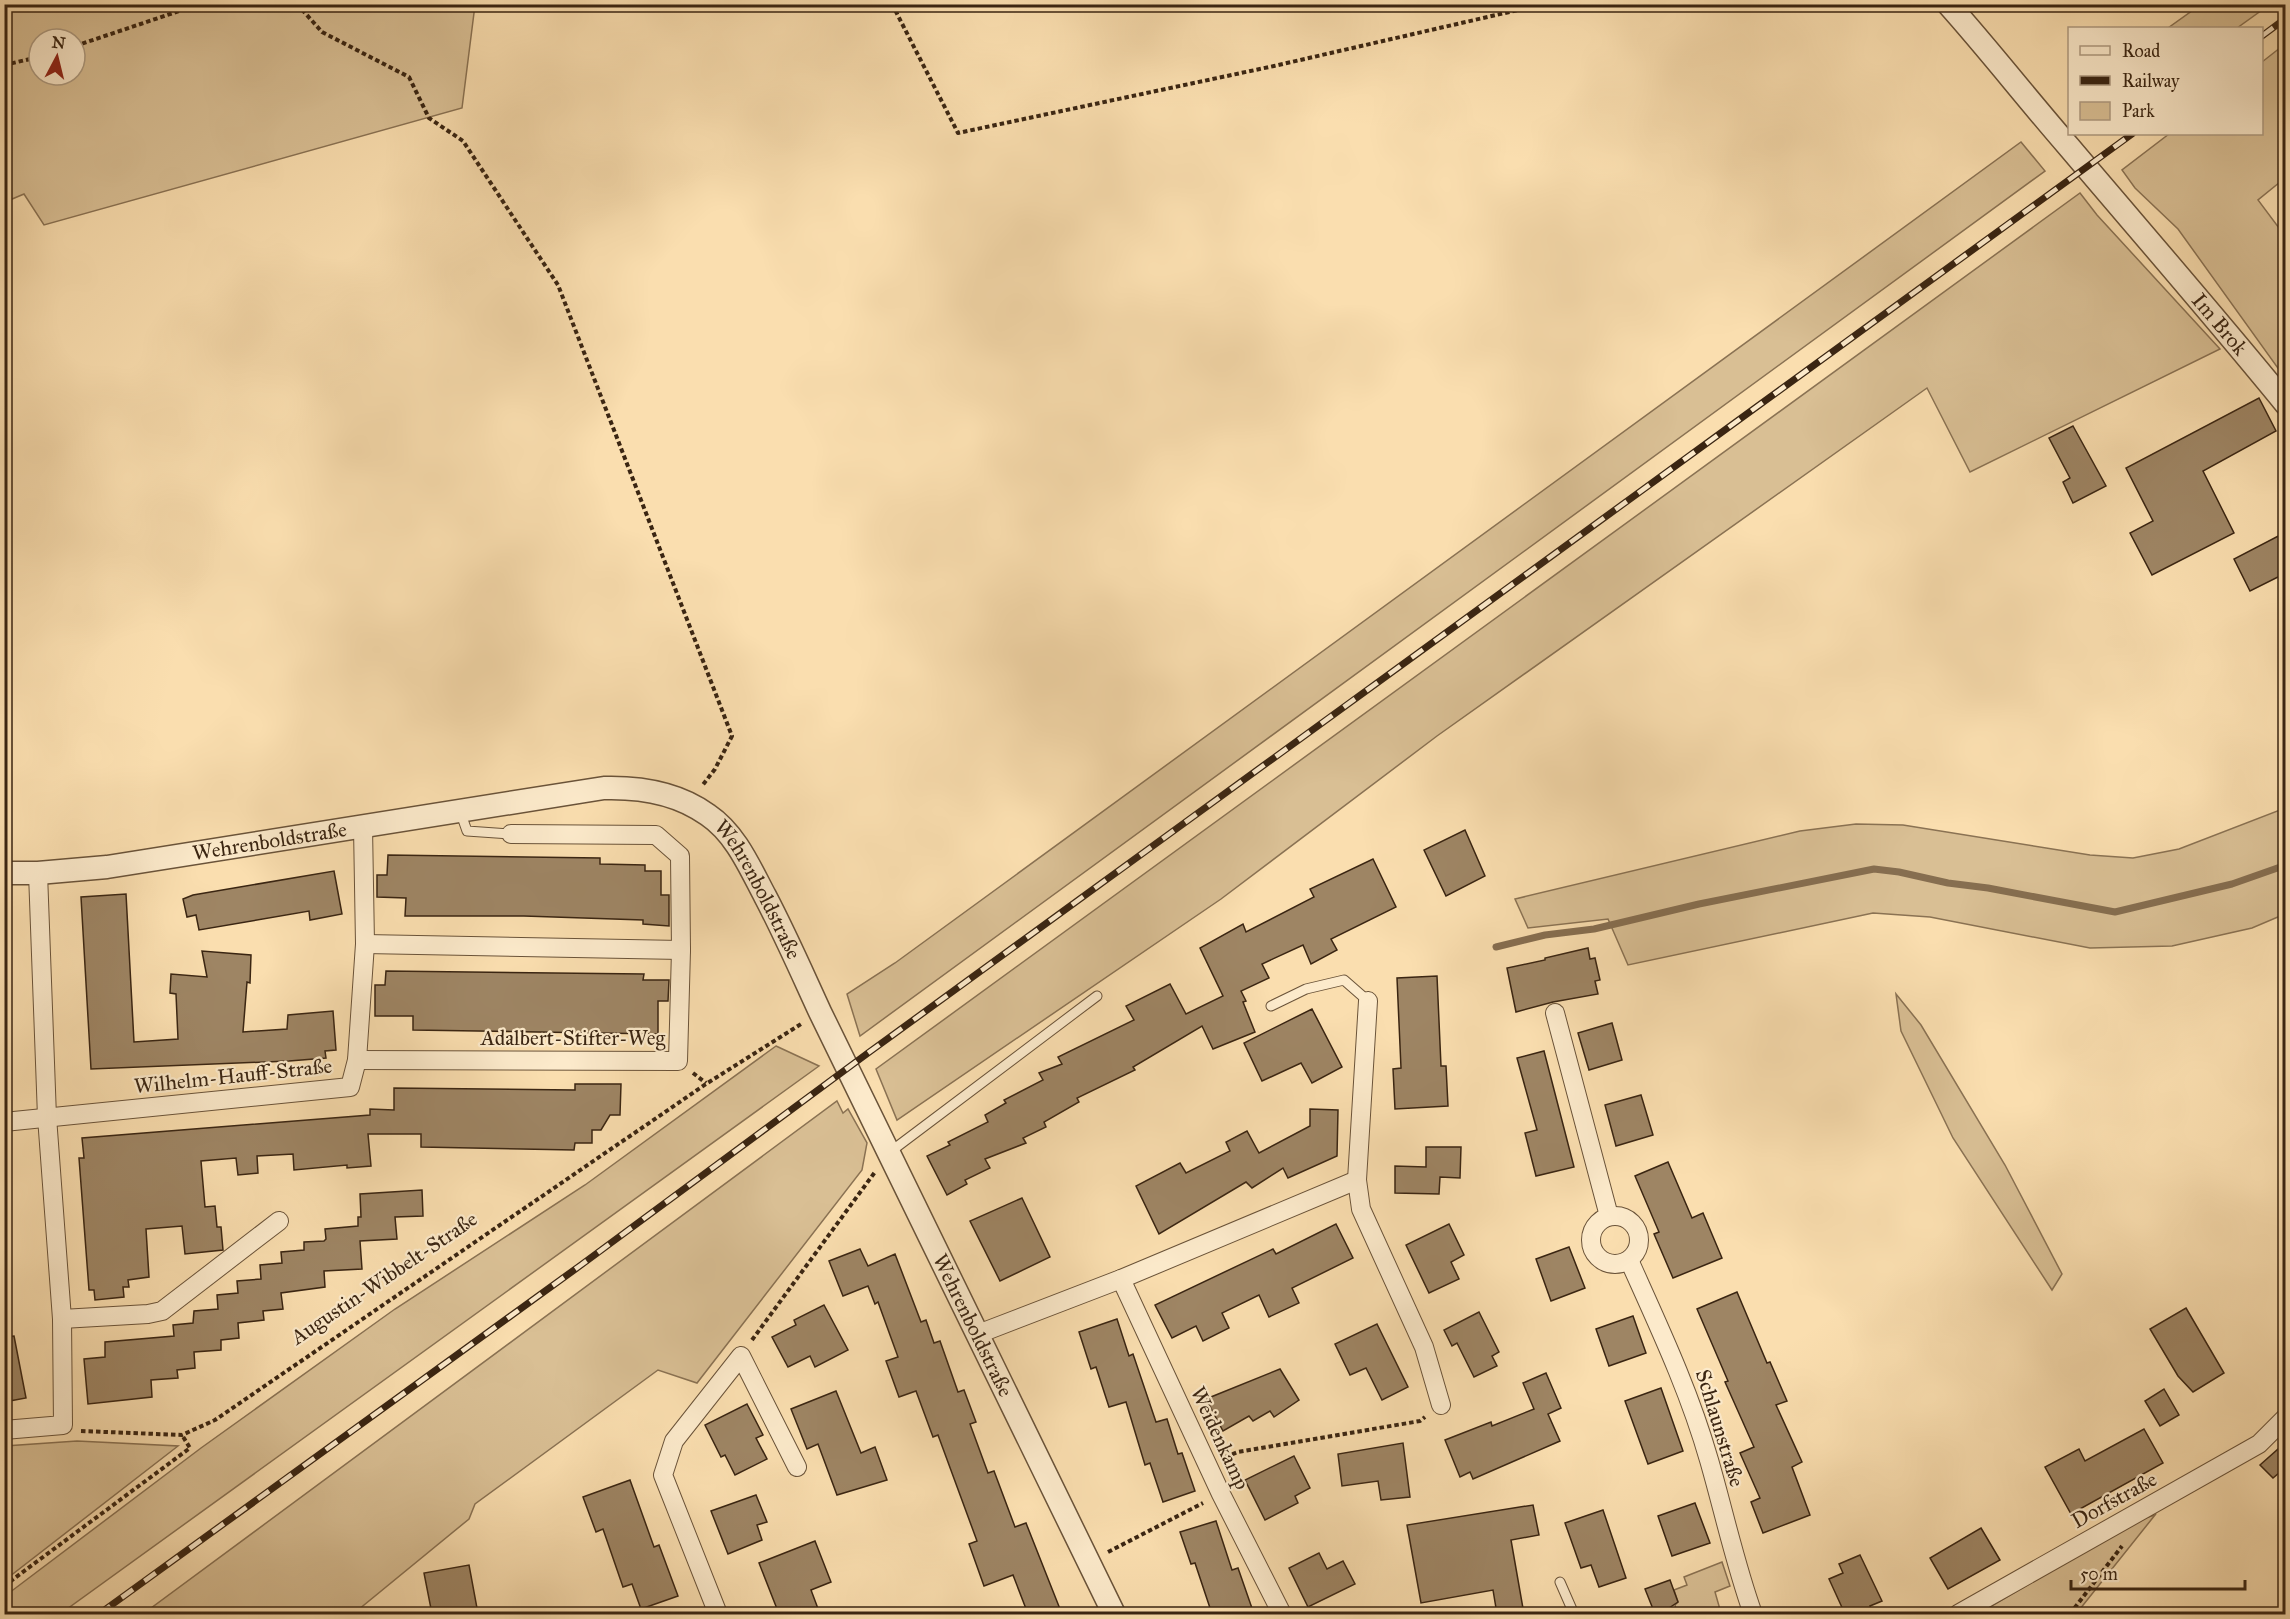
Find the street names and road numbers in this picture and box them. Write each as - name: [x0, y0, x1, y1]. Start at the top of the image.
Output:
- street label: Im Brok: [2186, 288, 2253, 361]
- street label: Wehrenboldstraße: [709, 814, 807, 964]
- street label: Wehrenboldstraße: [191, 816, 349, 866]
- street label: Adalbert-Stifter-Weg: [480, 1025, 666, 1051]
- street label: Wilhelm-Hauff-Straße: [133, 1053, 334, 1099]
- street label: Augustin-Wibbelt-Straße: [285, 1206, 482, 1351]
- street label: Wehrenboldstraße: [927, 1250, 1019, 1401]
- street label: Schlaunstraße: [1690, 1366, 1750, 1490]
- street label: Weidenkamp: [1185, 1382, 1255, 1494]
- street label: Dorfstraße: [2067, 1466, 2161, 1534]

